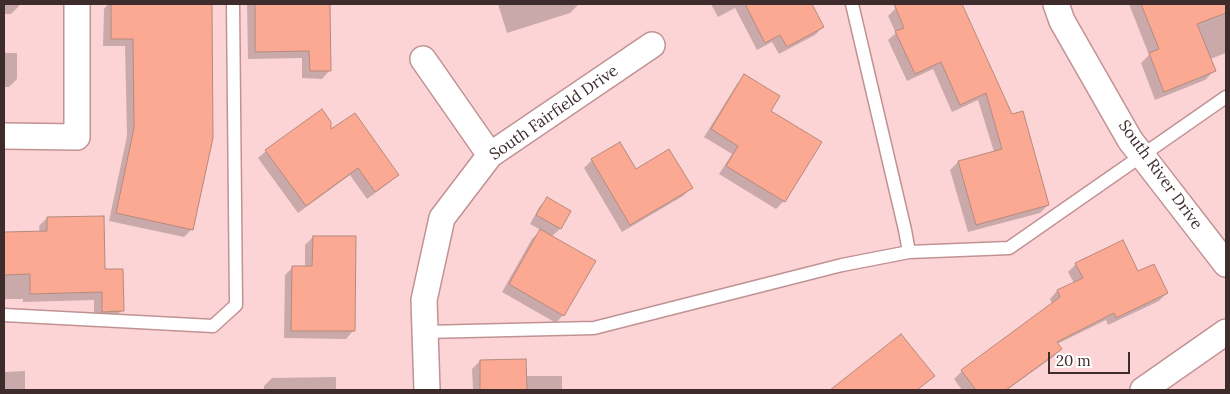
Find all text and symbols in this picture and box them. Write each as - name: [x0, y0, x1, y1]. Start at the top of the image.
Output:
- street label: South Fairfield Drive: [486, 61, 622, 165]
- street label: South River Drive: [1114, 117, 1206, 233]
- scale bar: [1050, 342, 1132, 374]
- text: 20 m: [1056, 351, 1091, 370]

